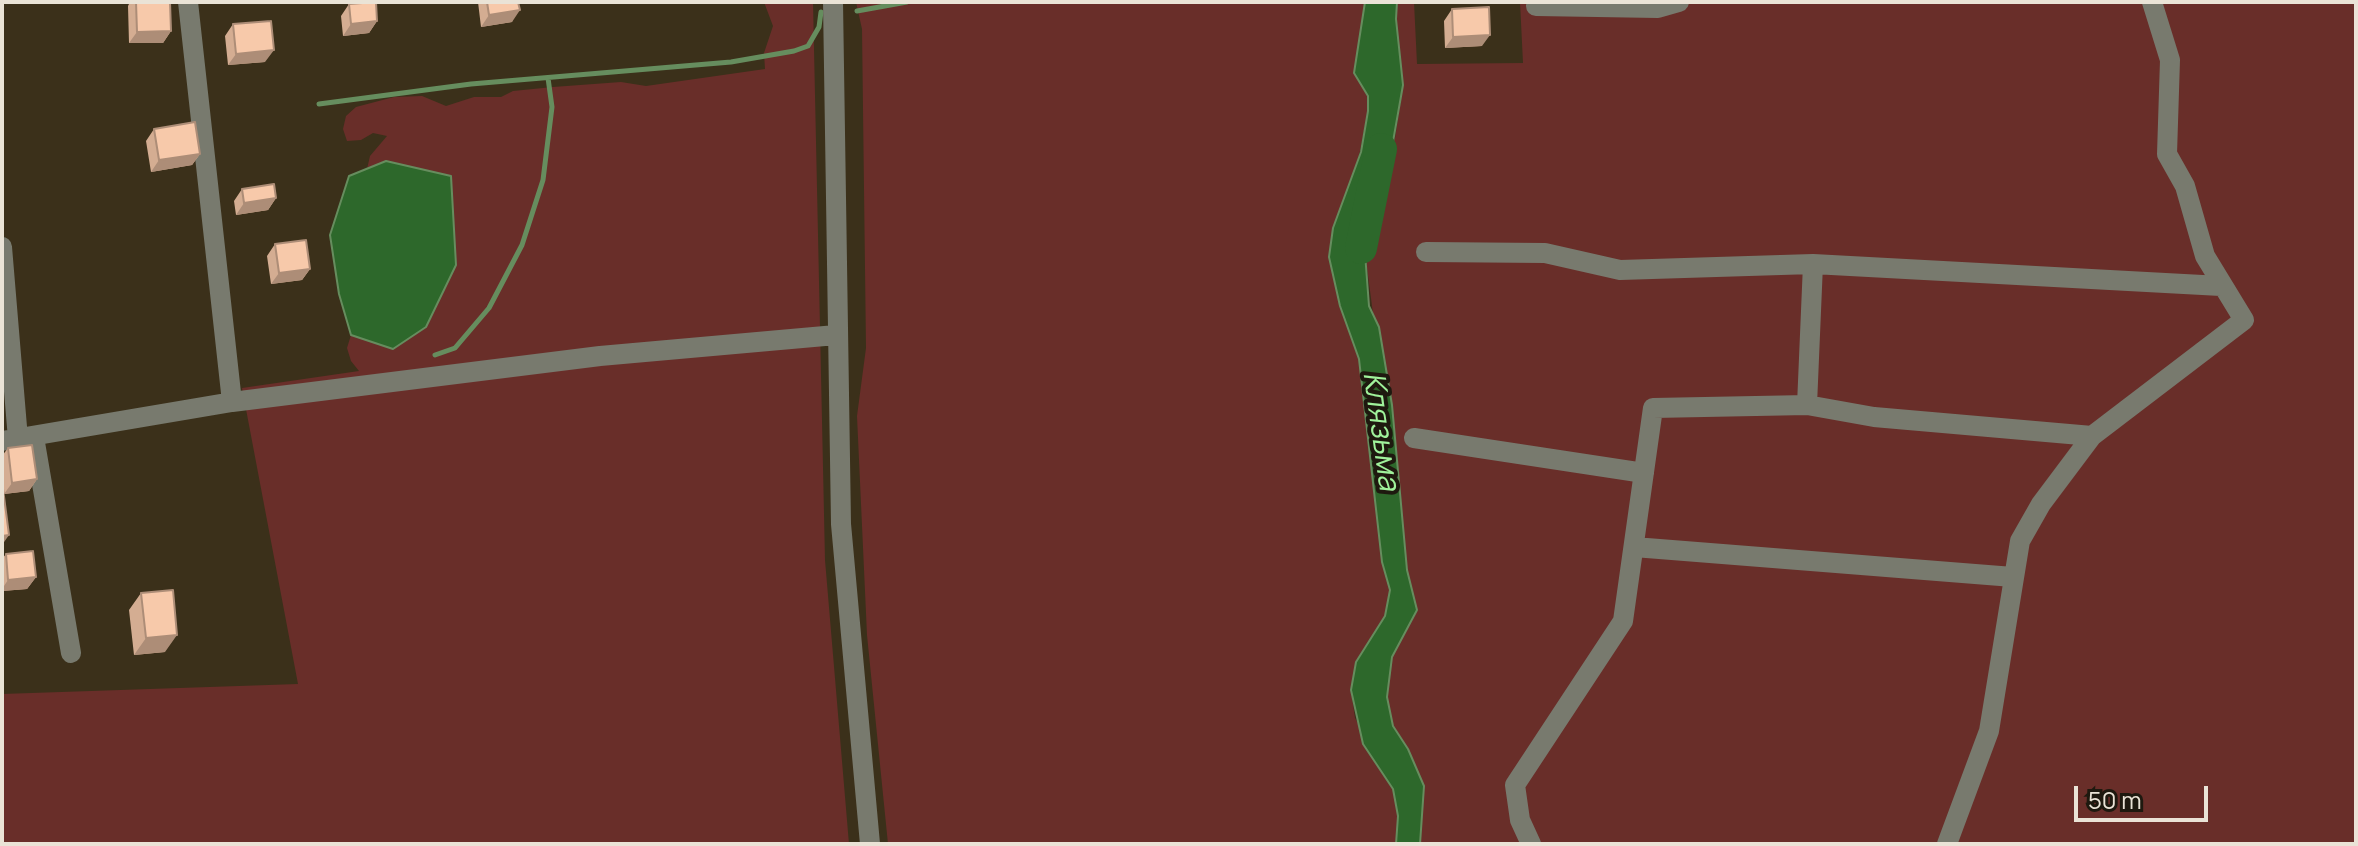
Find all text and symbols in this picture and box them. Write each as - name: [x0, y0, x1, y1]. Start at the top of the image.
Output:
- water label: Клязьма: [1354, 370, 1406, 492]
- scale bar: [2078, 770, 2212, 820]
- text: 50 m: [2088, 783, 2142, 816]

